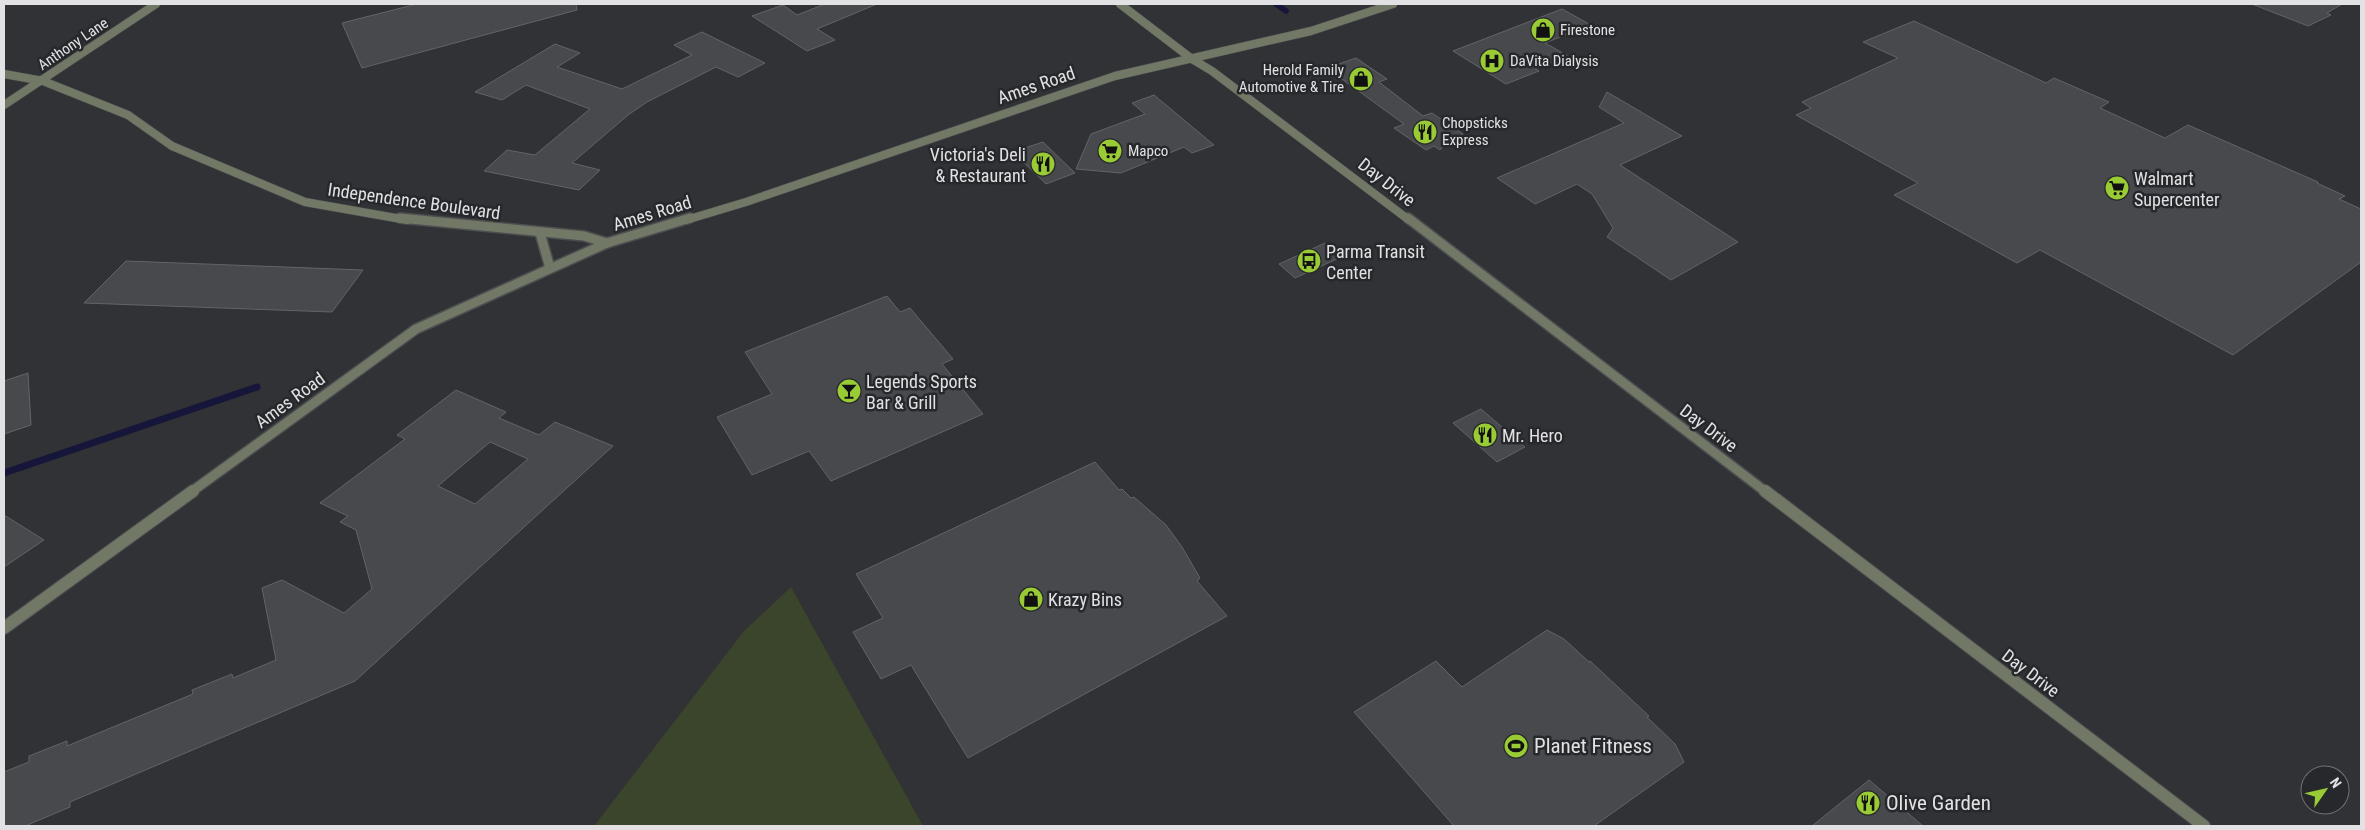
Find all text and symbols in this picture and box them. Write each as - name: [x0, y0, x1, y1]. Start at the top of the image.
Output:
- street label: Anthony Lane: [35, 14, 111, 74]
- shop icon: Firestone: [1530, 17, 1556, 43]
- place label: Firestone: [1560, 21, 1615, 39]
- hospital icon: DaVita Dialysis: [1479, 48, 1505, 74]
- place label: DaVita Dialysis: [1510, 52, 1599, 70]
- place label: Herold Family Automotive & Tire: [1239, 61, 1344, 96]
- street label: Ames Road: [994, 62, 1078, 108]
- shop icon: Herold Family Automotive & Tire: [1348, 66, 1374, 92]
- place label: Chopsticks Express: [1442, 114, 1508, 149]
- restaurant icon: Chopsticks Express: [1412, 119, 1438, 145]
- supermarket icon: Mapco: [1097, 138, 1123, 164]
- place label: Mapco: [1128, 142, 1168, 160]
- place label: Victoria's Deli & Restaurant: [930, 144, 1026, 186]
- restaurant icon: Victoria's Deli & Restaurant: [1030, 151, 1056, 177]
- street label: Day Drive: [1354, 153, 1420, 211]
- place label: Walmart Supercenter: [2134, 168, 2220, 210]
- supermarket icon: Walmart Supercenter: [2104, 175, 2130, 201]
- street label: Independence Boulevard: [326, 178, 502, 224]
- street label: Ames Road: [610, 191, 694, 235]
- place label: Parma Transit Center: [1326, 241, 1425, 283]
- bus stop icon: Parma Transit Center: [1296, 248, 1322, 274]
- street label: Ames Road: [251, 368, 329, 432]
- place label: Legends Sports Bar & Grill: [866, 371, 977, 413]
- bar icon: Legends Sports Bar & Grill: [836, 378, 862, 404]
- street label: Day Drive: [1676, 400, 1742, 456]
- restaurant icon: Mr. Hero: [1472, 422, 1498, 448]
- place label: Mr. Hero: [1502, 425, 1563, 446]
- shop icon: Krazy Bins: [1018, 586, 1044, 612]
- place label: Krazy Bins: [1048, 589, 1122, 610]
- street label: Day Drive: [1998, 645, 2064, 701]
- sports icon: Planet Fitness: [1503, 733, 1529, 759]
- place label: Planet Fitness: [1534, 734, 1652, 758]
- north arrow: [2300, 765, 2350, 815]
- text: N: [2327, 775, 2345, 791]
- restaurant icon: Olive Garden: [1855, 790, 1881, 816]
- place label: Olive Garden: [1886, 791, 1991, 815]

